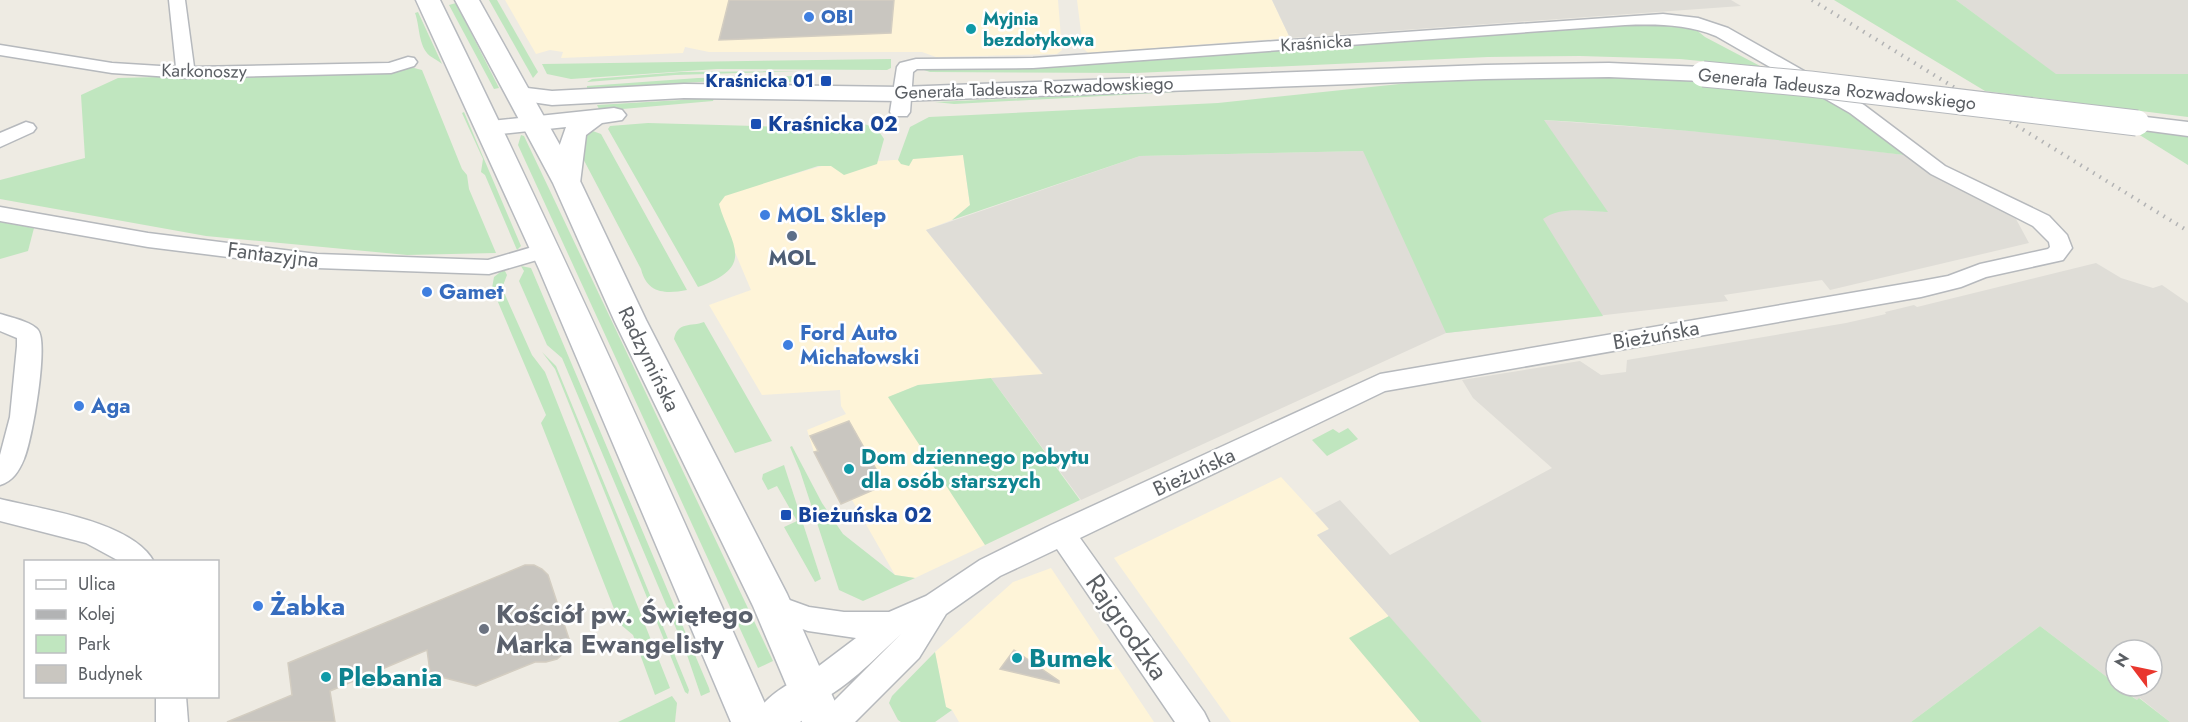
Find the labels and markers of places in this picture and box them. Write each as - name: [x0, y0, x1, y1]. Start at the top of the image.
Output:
- place label: OBI: [821, 4, 854, 30]
- place label: Myjnia bezdotykowa: [983, 6, 1094, 53]
- marker: OBI: [802, 10, 816, 24]
- marker: Myjnia bezdotykowa: [964, 22, 978, 36]
- place label: Kraśnicka 01: [705, 68, 814, 94]
- marker: Kraśnicka 01: [819, 74, 833, 88]
- place label: Kraśnicka 02: [768, 109, 898, 139]
- marker: Kraśnicka 02: [749, 117, 763, 131]
- place label: MOL Sklep: [777, 200, 886, 230]
- marker: MOL Sklep: [758, 208, 772, 222]
- marker: MOL: [785, 229, 799, 243]
- place label: MOL: [768, 243, 816, 273]
- place label: Gamet: [439, 277, 504, 307]
- marker: Gamet: [420, 285, 434, 299]
- place label: Ford Auto Michałowski: [800, 318, 919, 372]
- marker: Ford Auto Michałowski: [781, 338, 795, 352]
- place label: Aga: [90, 391, 131, 421]
- marker: Aga: [72, 399, 86, 413]
- place label: Dom dziennego pobytu dla osób starszych: [861, 442, 1089, 496]
- marker: Dom dziennego pobytu dla osób starszych: [842, 462, 856, 476]
- place label: Bieżuńska 02: [798, 500, 932, 530]
- marker: Bieżuńska 02: [779, 508, 793, 522]
- place label: Żabka: [270, 587, 345, 625]
- place label: Kościół pw. Świętego Marka Ewangelisty: [496, 595, 753, 663]
- marker: Żabka: [251, 599, 265, 613]
- marker: Kościół pw. Świętego Marka Ewangelisty: [477, 622, 491, 636]
- place label: Bumek: [1029, 639, 1112, 677]
- marker: Bumek: [1010, 651, 1024, 665]
- place label: Plebania: [338, 658, 442, 696]
- marker: Plebania: [319, 670, 333, 684]

